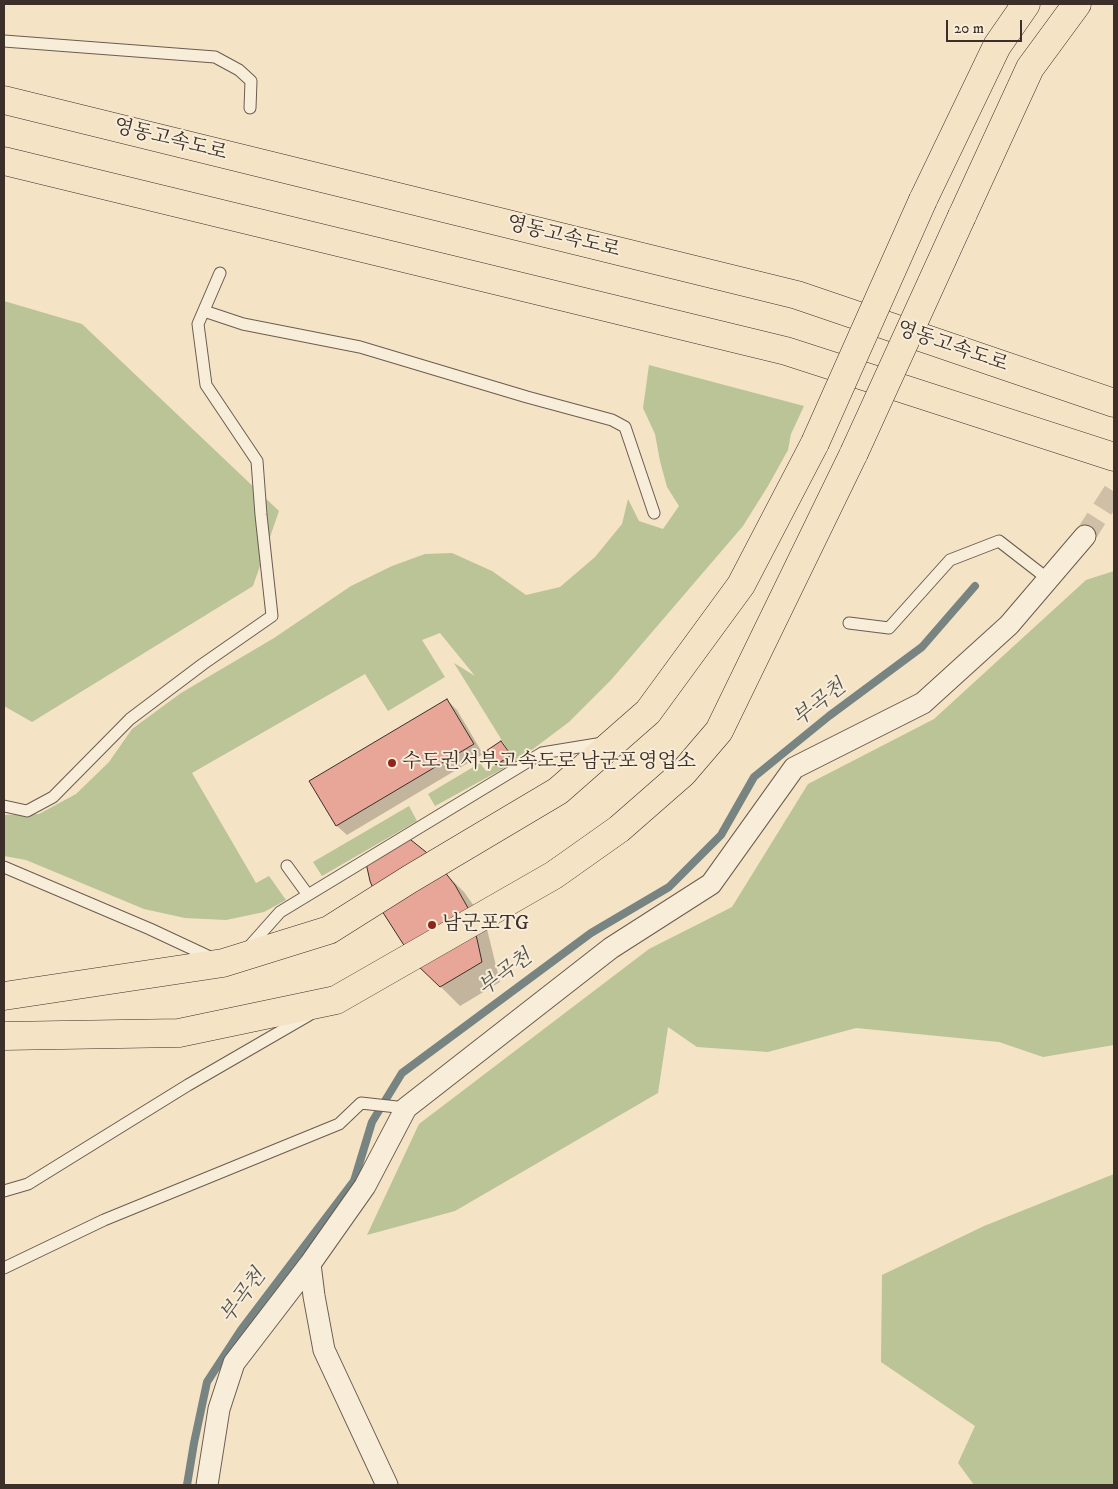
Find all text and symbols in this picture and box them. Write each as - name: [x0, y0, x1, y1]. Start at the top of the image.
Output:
- scale bar: [948, 10, 1024, 42]
- text: 20 m: [954, 19, 984, 38]
- street label: 영동고속도로: [111, 115, 229, 167]
- street label: 영동고속도로: [504, 212, 622, 264]
- street label: 영동고속도로: [893, 318, 1011, 378]
- water label: 부곡천: [788, 675, 852, 733]
- place label: 수도권서부고속도로 남군포영업소: [402, 751, 696, 775]
- marker: 수도권서부고속도로 남군포영업소: [386, 757, 398, 769]
- place label: 남군포TG: [442, 913, 529, 937]
- marker: 남군포TG: [426, 919, 438, 931]
- water label: 부곡천: [474, 946, 538, 1002]
- water label: 부곡천: [216, 1265, 272, 1329]

